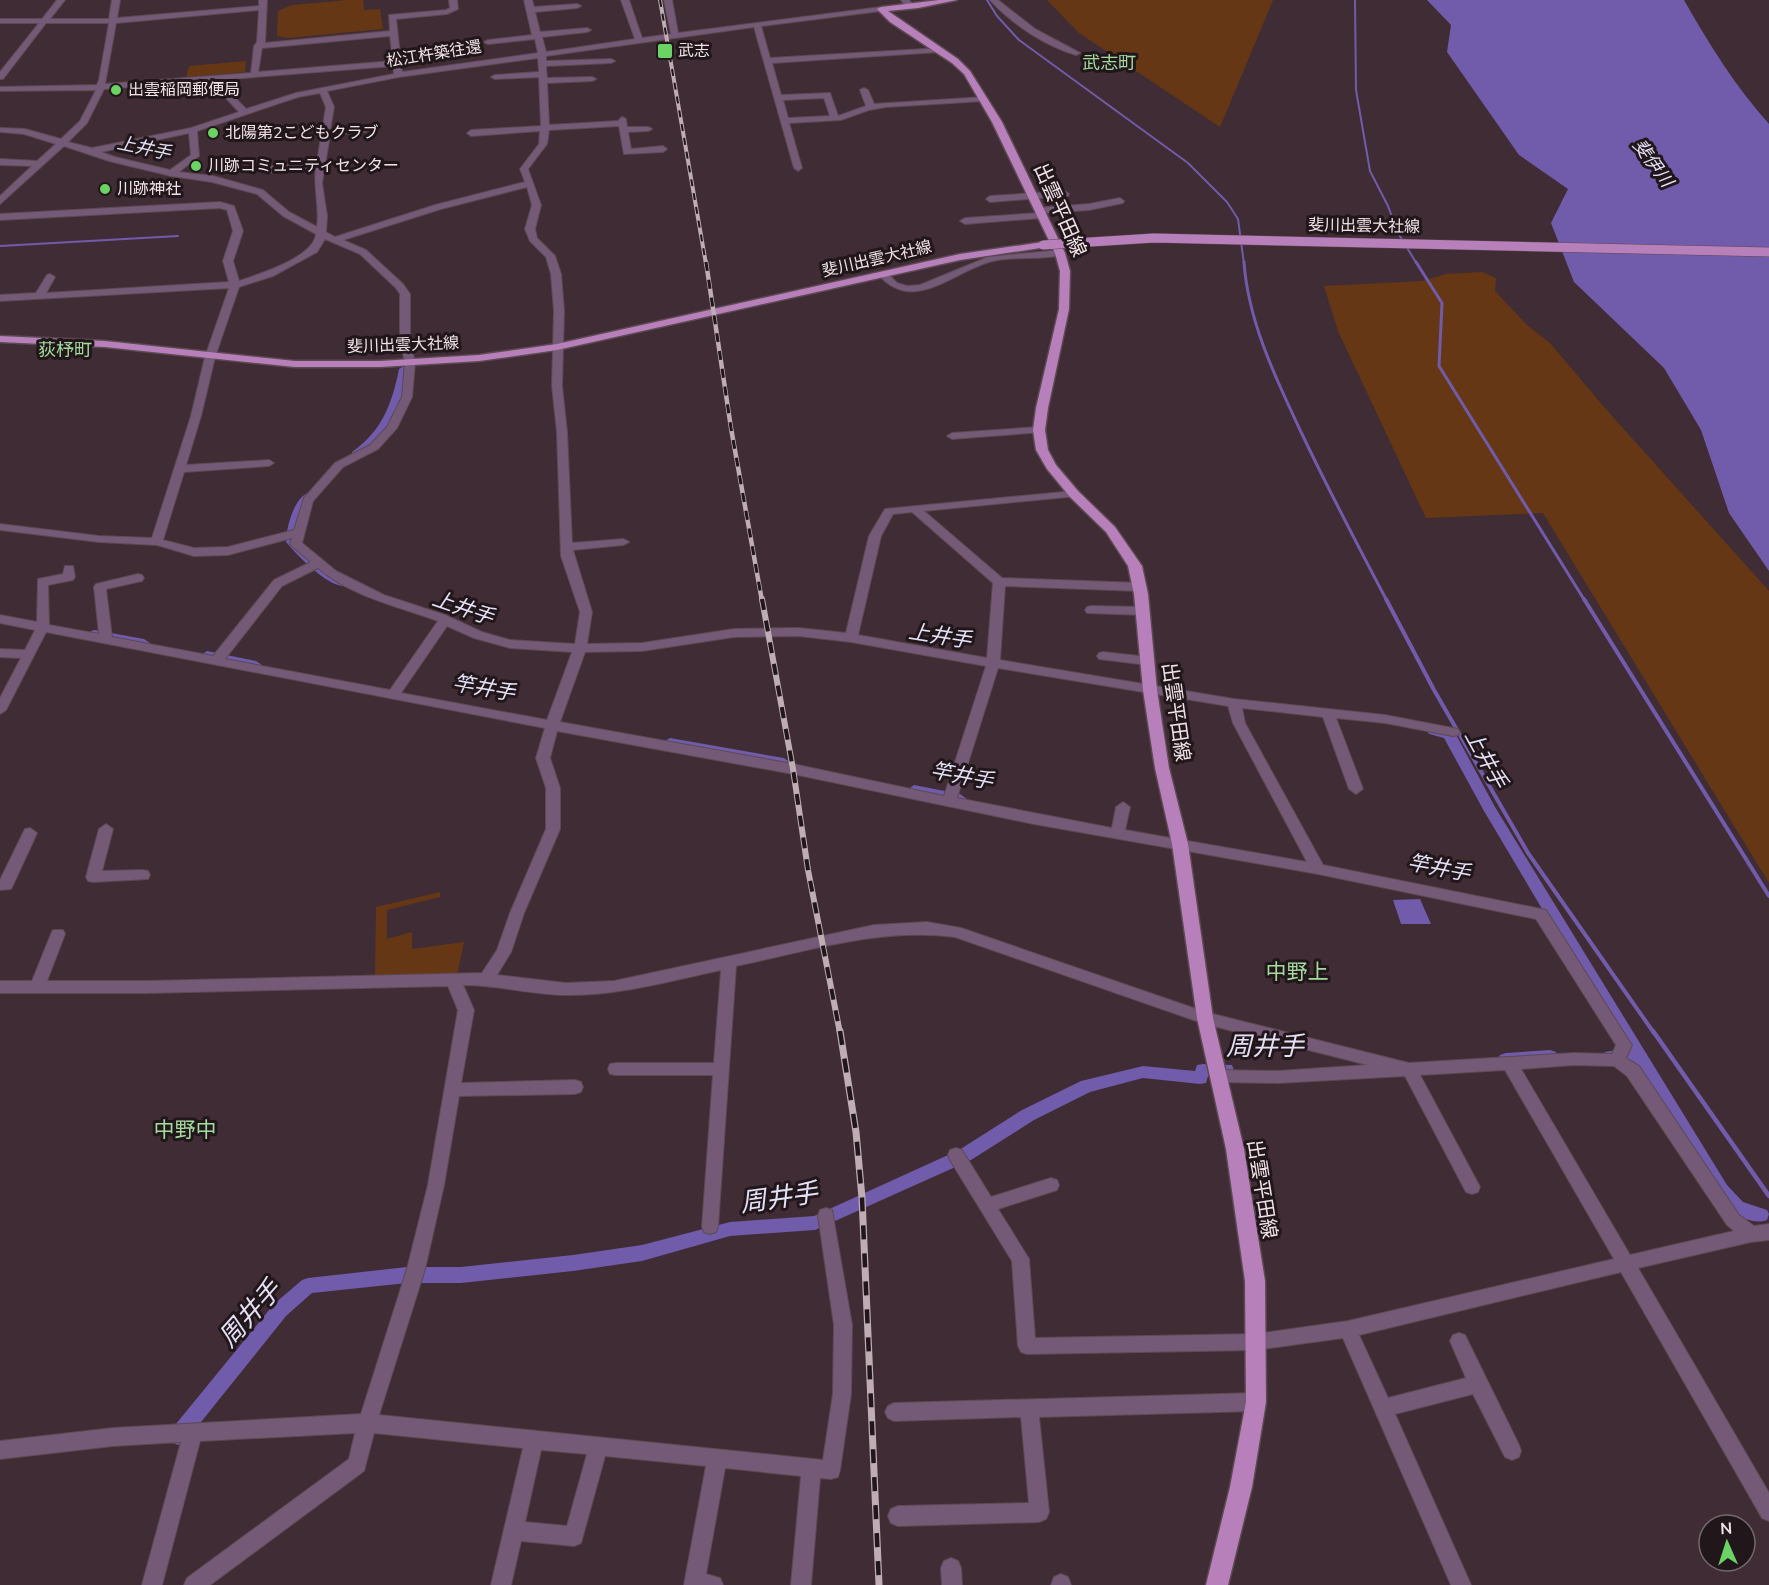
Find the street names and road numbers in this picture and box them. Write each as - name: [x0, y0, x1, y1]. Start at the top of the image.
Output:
- street label: 松江杵築往還: [385, 36, 483, 72]
- street label: 出雲平田線: [1027, 159, 1093, 261]
- street label: 斐川出雲大社線: [1308, 214, 1420, 238]
- street label: 斐川出雲大社線: [820, 236, 934, 282]
- street label: 斐川出雲大社線: [347, 332, 459, 358]
- street label: 出雲平田線: [1156, 661, 1196, 763]
- street label: 出雲平田線: [1241, 1138, 1283, 1240]

